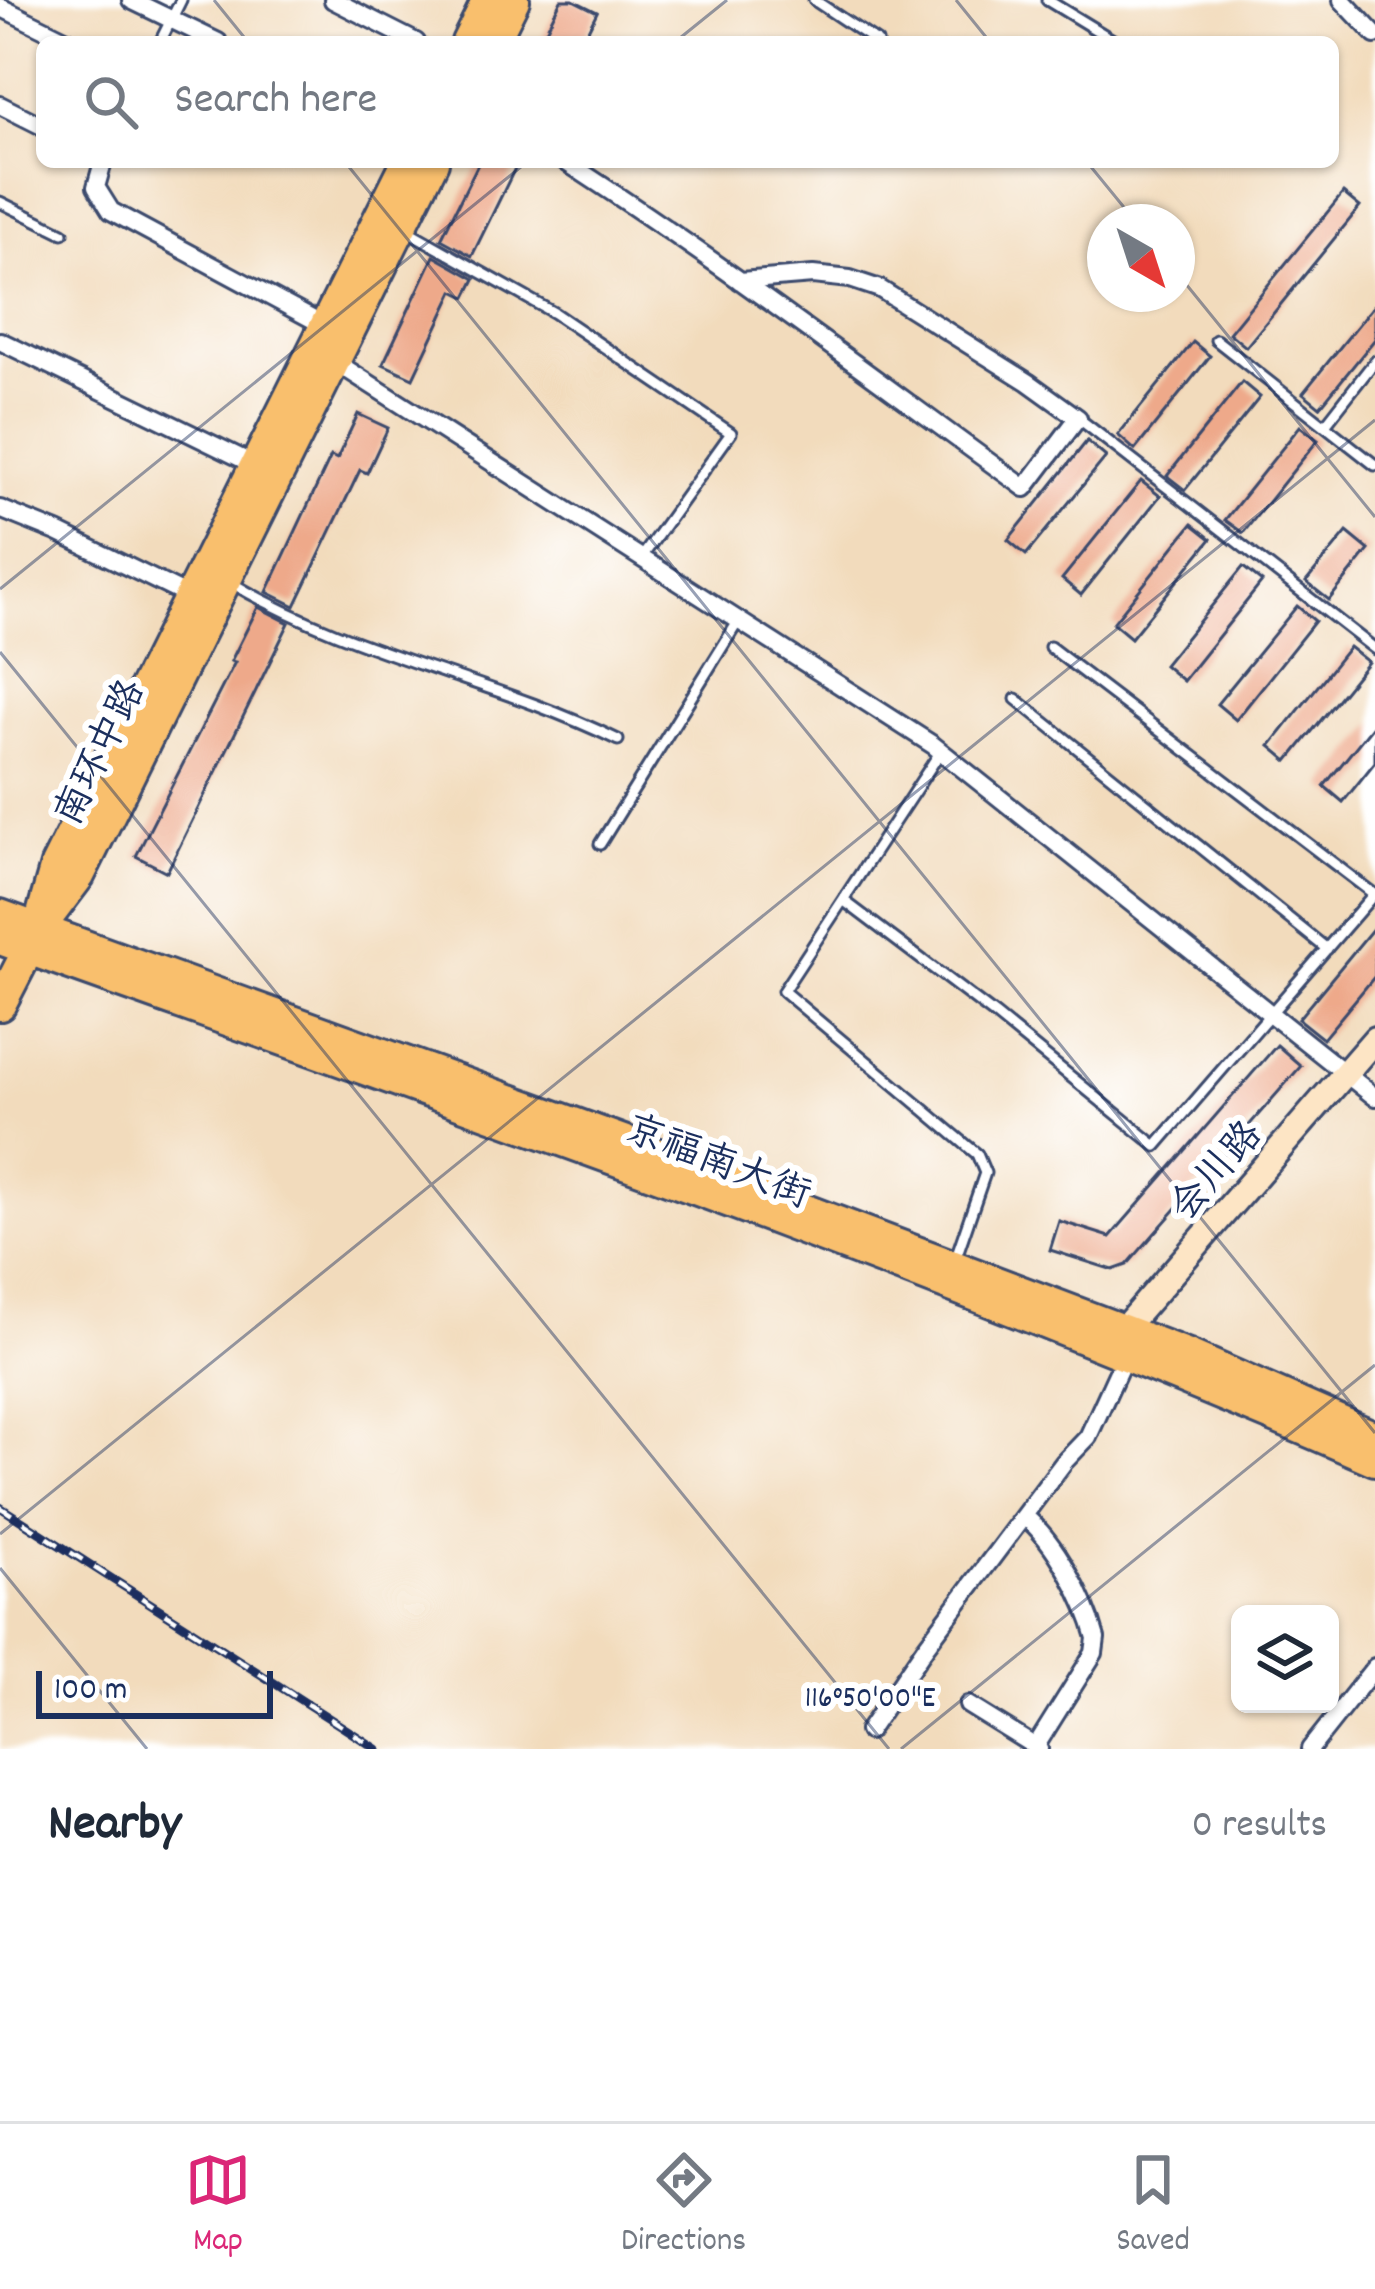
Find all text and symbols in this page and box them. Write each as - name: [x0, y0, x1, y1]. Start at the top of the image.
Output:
- search box: [36, 36, 1339, 168]
- icon: search: [78, 69, 144, 135]
- text: Search here: [174, 70, 377, 134]
- north arrow: [1087, 204, 1195, 312]
- street label: 南环中路: [44, 672, 162, 836]
- street label: 京福南大街: [616, 1104, 818, 1226]
- street label: 会川路: [1160, 1111, 1278, 1235]
- map controls: [1231, 1605, 1339, 1713]
- button: layers: [1231, 1605, 1339, 1713]
- scale bar: [36, 1665, 273, 1718]
- text: 100 m: [54, 1668, 127, 1715]
- text: 116°50'00"E: [805, 1679, 936, 1722]
- text: Nearby: [48, 1791, 181, 1863]
- text: 0 results: [1192, 1800, 1327, 1855]
- tab: Map: [185, 2147, 251, 2266]
- tab: Directions: [621, 2147, 746, 2266]
- tab: Saved: [1116, 2147, 1190, 2266]

